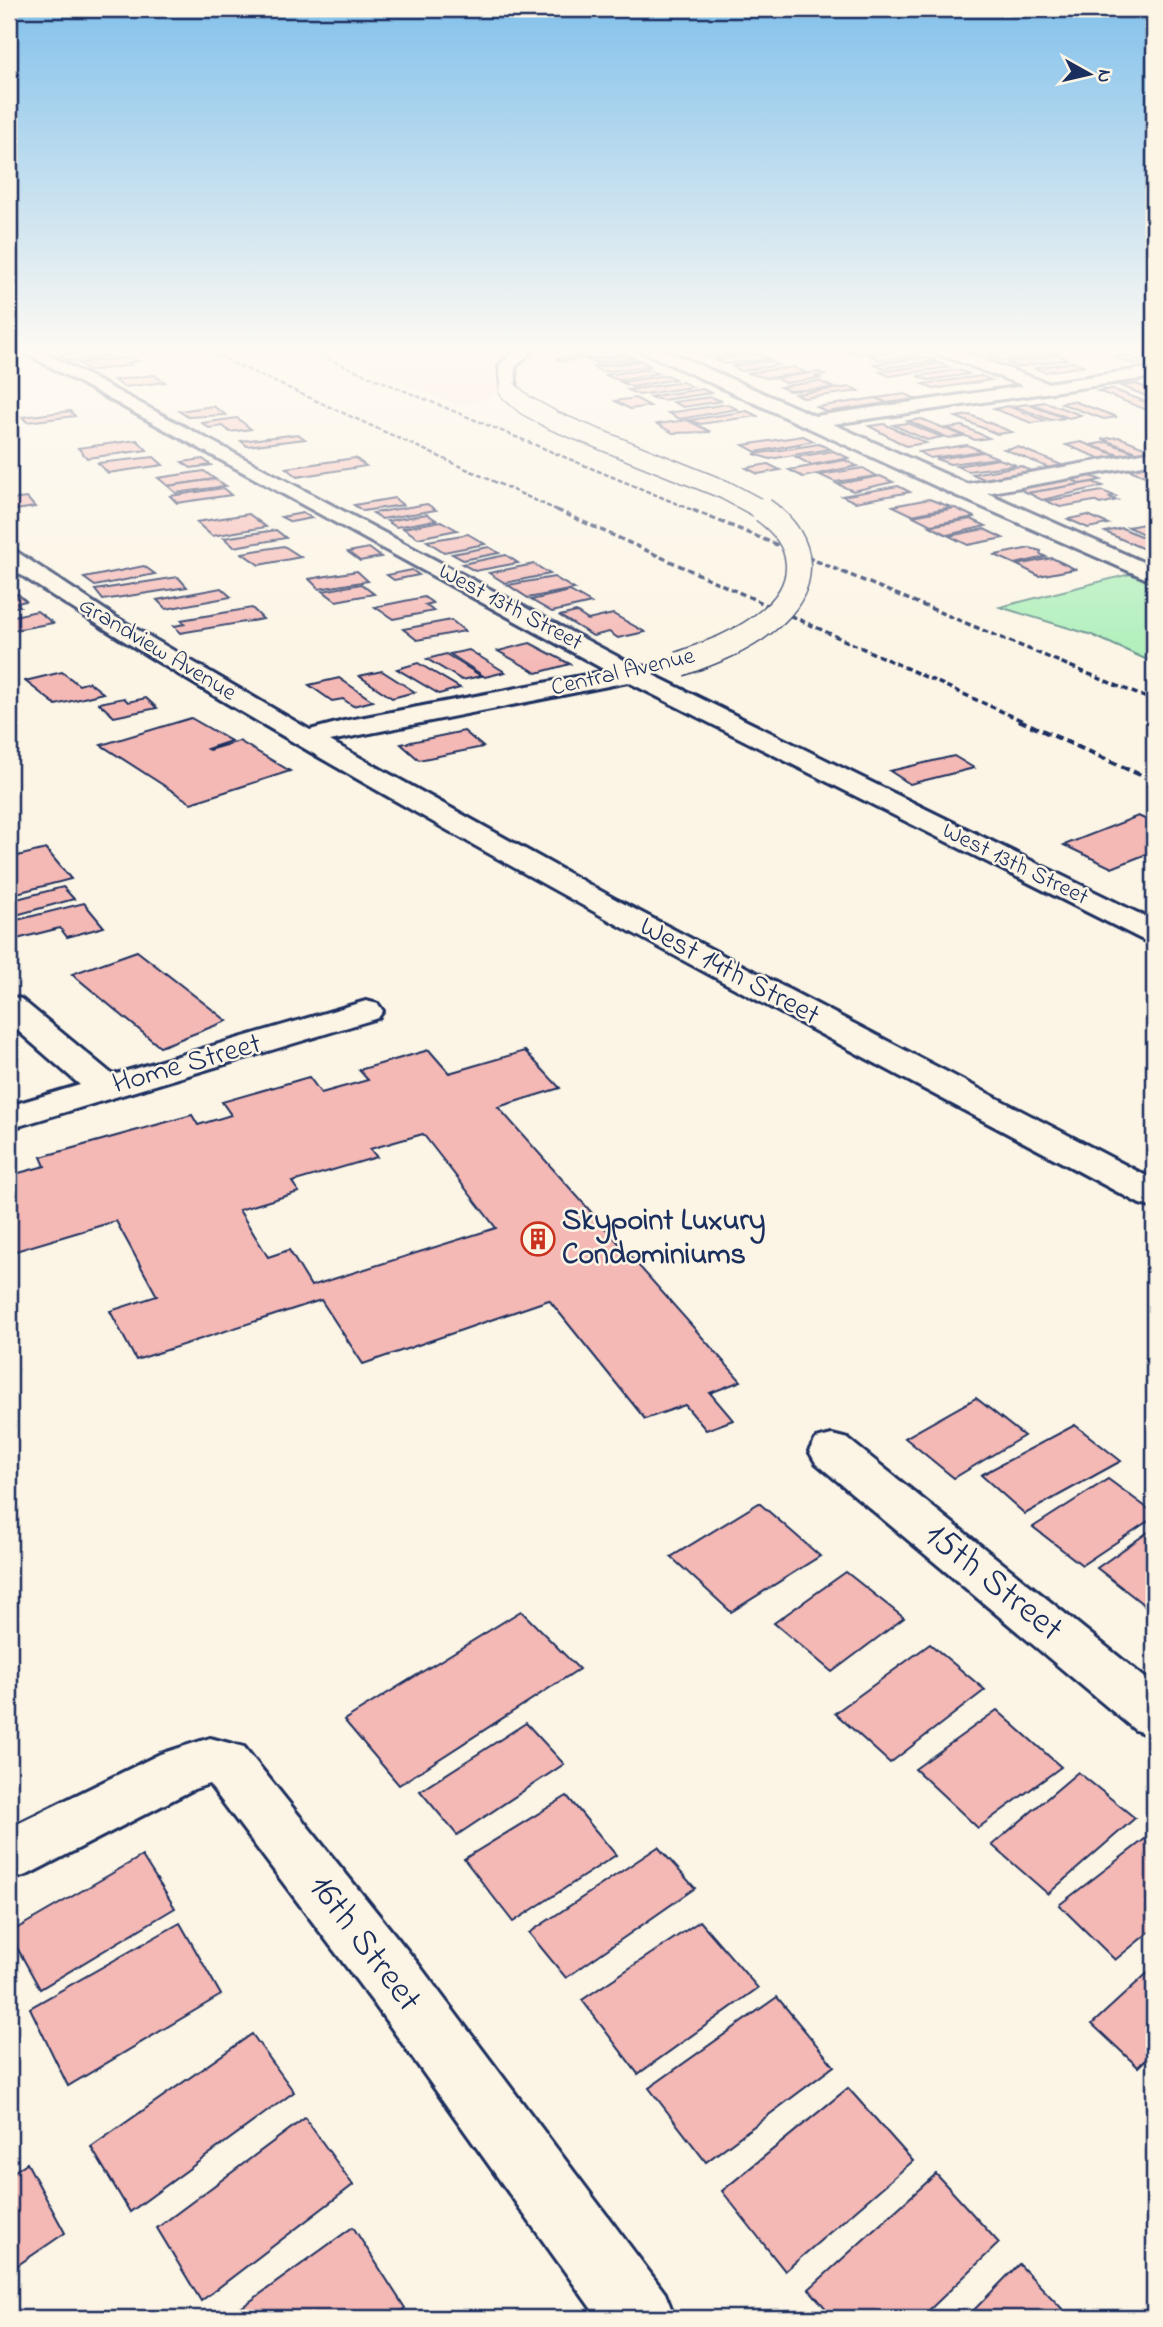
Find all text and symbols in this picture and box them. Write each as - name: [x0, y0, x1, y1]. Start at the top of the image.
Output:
- north arrow: [1054, 38, 1124, 108]
- text: N: [1089, 68, 1118, 84]
- street label: West 13th Street: [432, 555, 588, 661]
- street label: Grandview Avenue: [71, 589, 243, 711]
- street label: Central Avenue: [548, 639, 698, 706]
- street label: West 13th Street: [936, 814, 1094, 916]
- street label: West 14th Street: [631, 906, 827, 1038]
- street label: Home Street: [107, 1023, 267, 1107]
- place label: Skypoint Luxury Condominiums: [562, 1200, 765, 1278]
- building icon: Skypoint Luxury Condominiums: [519, 1220, 557, 1258]
- street label: 15th Street: [912, 1510, 1074, 1656]
- street label: 16th Street: [294, 1864, 434, 2024]

